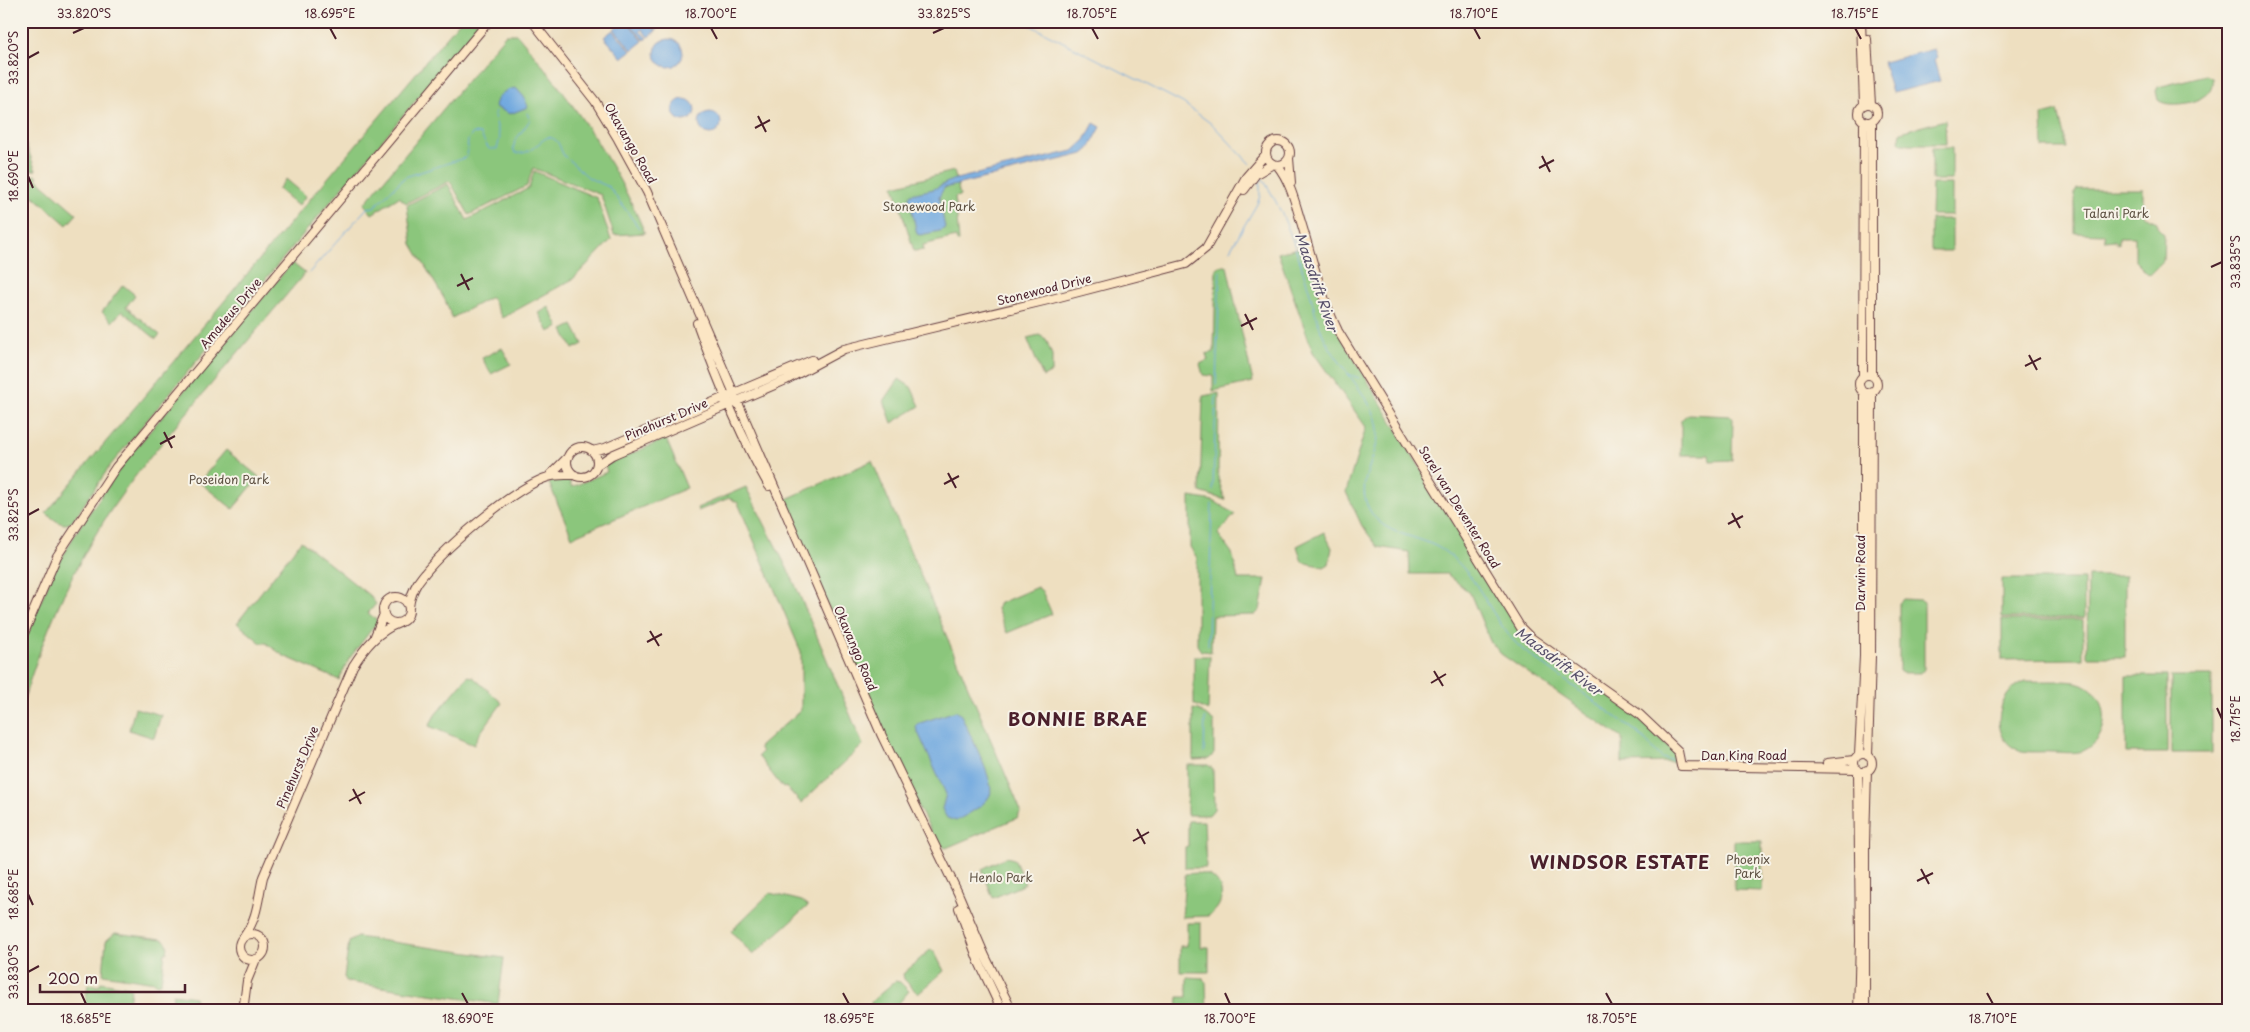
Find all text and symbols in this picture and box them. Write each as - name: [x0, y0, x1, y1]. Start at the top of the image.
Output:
- text: 33.820°S: [57, 4, 111, 22]
- text: 18.695°E: [305, 4, 355, 22]
- text: 18.700°E: [685, 4, 737, 22]
- text: 33.825°S: [917, 4, 971, 22]
- text: 18.705°E: [1067, 4, 1117, 22]
- text: 18.710°E: [1450, 4, 1498, 22]
- text: 18.715°E: [1831, 4, 1879, 22]
- text: 33.820°S: [4, 31, 22, 85]
- street label: Okavango Road: [600, 99, 662, 187]
- text: 18.690°E: [4, 150, 22, 202]
- park label: Stonewood Park: [883, 197, 975, 215]
- park label: Talani Park: [2083, 204, 2149, 222]
- water label: Maasdrift River: [1290, 230, 1344, 336]
- text: 33.835°S: [2226, 235, 2244, 289]
- street label: Stonewood Drive: [995, 269, 1093, 309]
- street label: Amadeus Drive: [195, 274, 265, 352]
- street label: Pinehurst Drive: [622, 393, 710, 445]
- street label: Sarel van Deventer Road: [1415, 442, 1505, 572]
- park label: Poseidon Park: [189, 470, 269, 488]
- text: 33.825°S: [4, 488, 22, 542]
- street label: Darwin Road: [1851, 535, 1869, 611]
- street label: Okavango Road: [830, 603, 882, 693]
- water label: Maasdrift River: [1511, 621, 1608, 702]
- text: 18.715°E: [2226, 695, 2244, 743]
- district label: BONNIE BRAE: [1008, 705, 1148, 732]
- street label: Pinehurst Drive: [271, 723, 323, 811]
- street label: Dan King Road: [1701, 746, 1787, 764]
- district label: WINDSOR ESTATE: [1530, 848, 1710, 875]
- park label: Phoenix Park: [1726, 850, 1770, 882]
- text: 18.685°E: [4, 868, 22, 920]
- park label: Henlo Park: [969, 868, 1033, 886]
- text: 33.830°S: [4, 944, 22, 1000]
- scale bar: [40, 962, 185, 994]
- text: 200 m: [48, 966, 98, 989]
- text: 18.685°E: [60, 1009, 112, 1027]
- text: 18.690°E: [442, 1009, 494, 1027]
- text: 18.695°E: [824, 1009, 874, 1027]
- text: 18.700°E: [1204, 1009, 1256, 1027]
- text: 18.705°E: [1587, 1009, 1637, 1027]
- text: 18.710°E: [1969, 1009, 2017, 1027]

